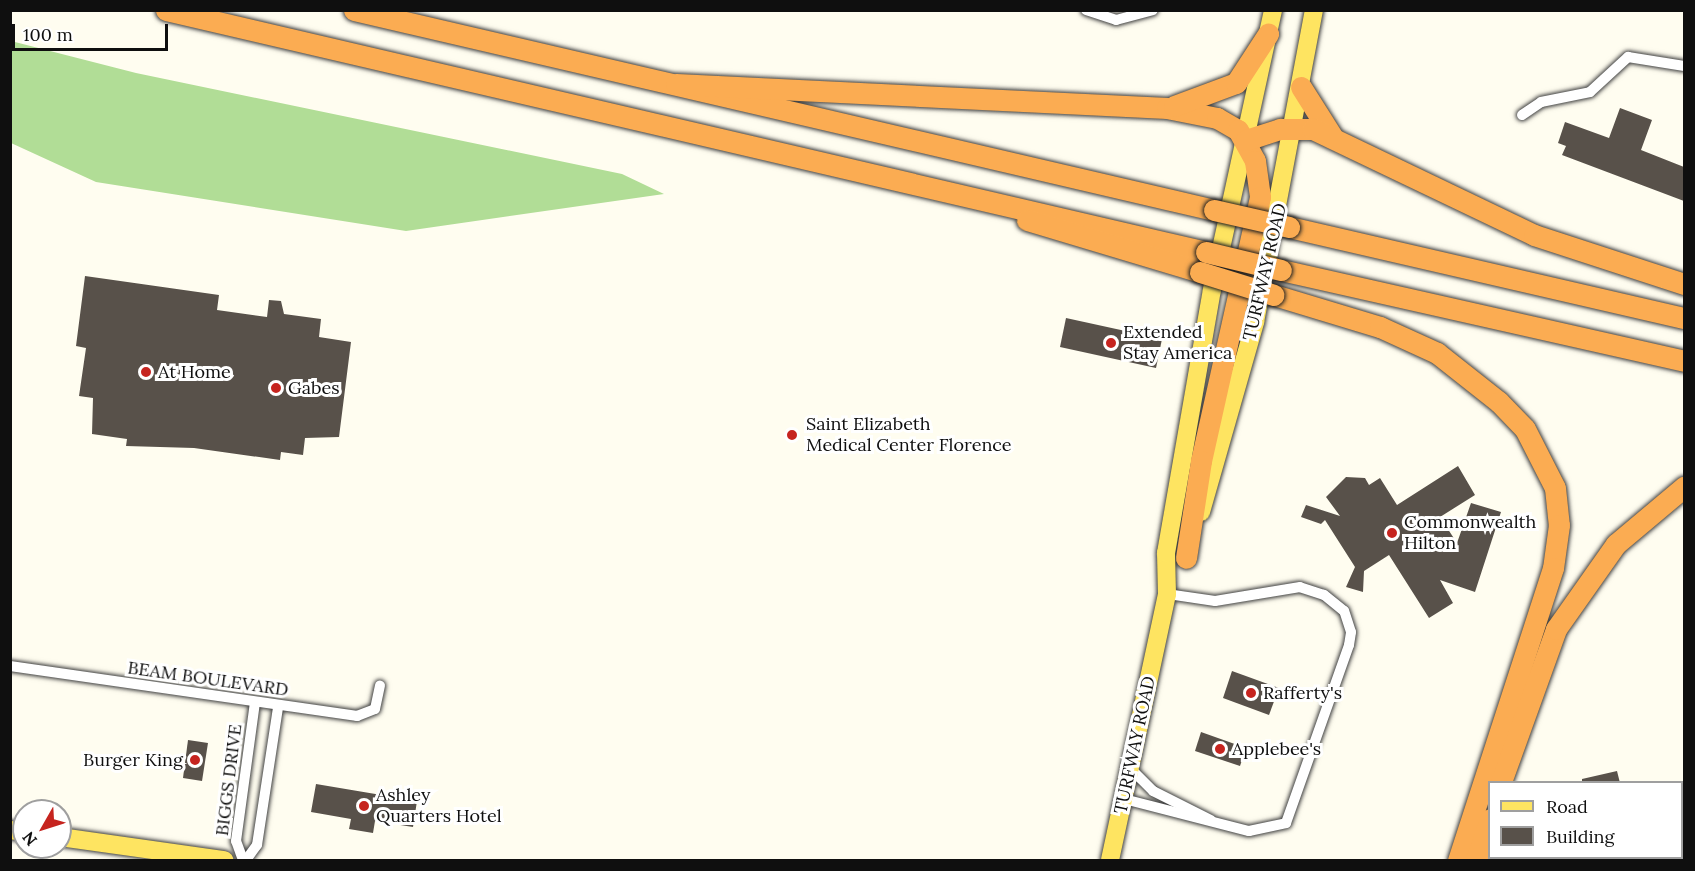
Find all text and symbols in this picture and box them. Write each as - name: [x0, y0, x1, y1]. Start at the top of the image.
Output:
- scale bar: [15, 12, 171, 50]
- text: 100 m: [23, 23, 73, 46]
- street label: TURFWAY ROAD: [1239, 201, 1291, 343]
- place label: Extended Stay America: [1123, 322, 1232, 364]
- marker: Extended Stay America: [1104, 336, 1118, 350]
- place label: At Home: [158, 361, 231, 383]
- marker: At Home: [139, 365, 153, 379]
- place label: Gabes: [288, 377, 340, 399]
- marker: Gabes: [269, 381, 283, 395]
- place label: Saint Elizabeth Medical Center Florence: [806, 414, 1012, 456]
- marker: Saint Elizabeth Medical Center Florence: [783, 426, 801, 444]
- place label: Commonwealth Hilton: [1404, 512, 1536, 554]
- marker: Commonwealth Hilton: [1385, 526, 1399, 540]
- street label: BEAM BOULEVARD: [126, 657, 290, 701]
- street label: TURFWAY ROAD: [1110, 674, 1160, 816]
- place label: Rafferty's: [1263, 682, 1342, 704]
- marker: Rafferty's: [1244, 686, 1258, 700]
- street label: BIGGS DRIVE: [211, 723, 247, 837]
- place label: Applebee's: [1232, 738, 1321, 760]
- marker: Applebee's: [1213, 742, 1227, 756]
- place label: Burger King: [83, 749, 183, 771]
- marker: Burger King: [188, 753, 202, 767]
- legend: [1488, 781, 1683, 859]
- place label: Ashley Quarters Hotel: [376, 785, 502, 828]
- text: Road: [1546, 795, 1588, 818]
- north arrow: [12, 799, 72, 859]
- marker: Ashley Quarters Hotel: [357, 799, 371, 813]
- text: Building: [1546, 825, 1614, 848]
- text: N: [18, 828, 41, 850]

